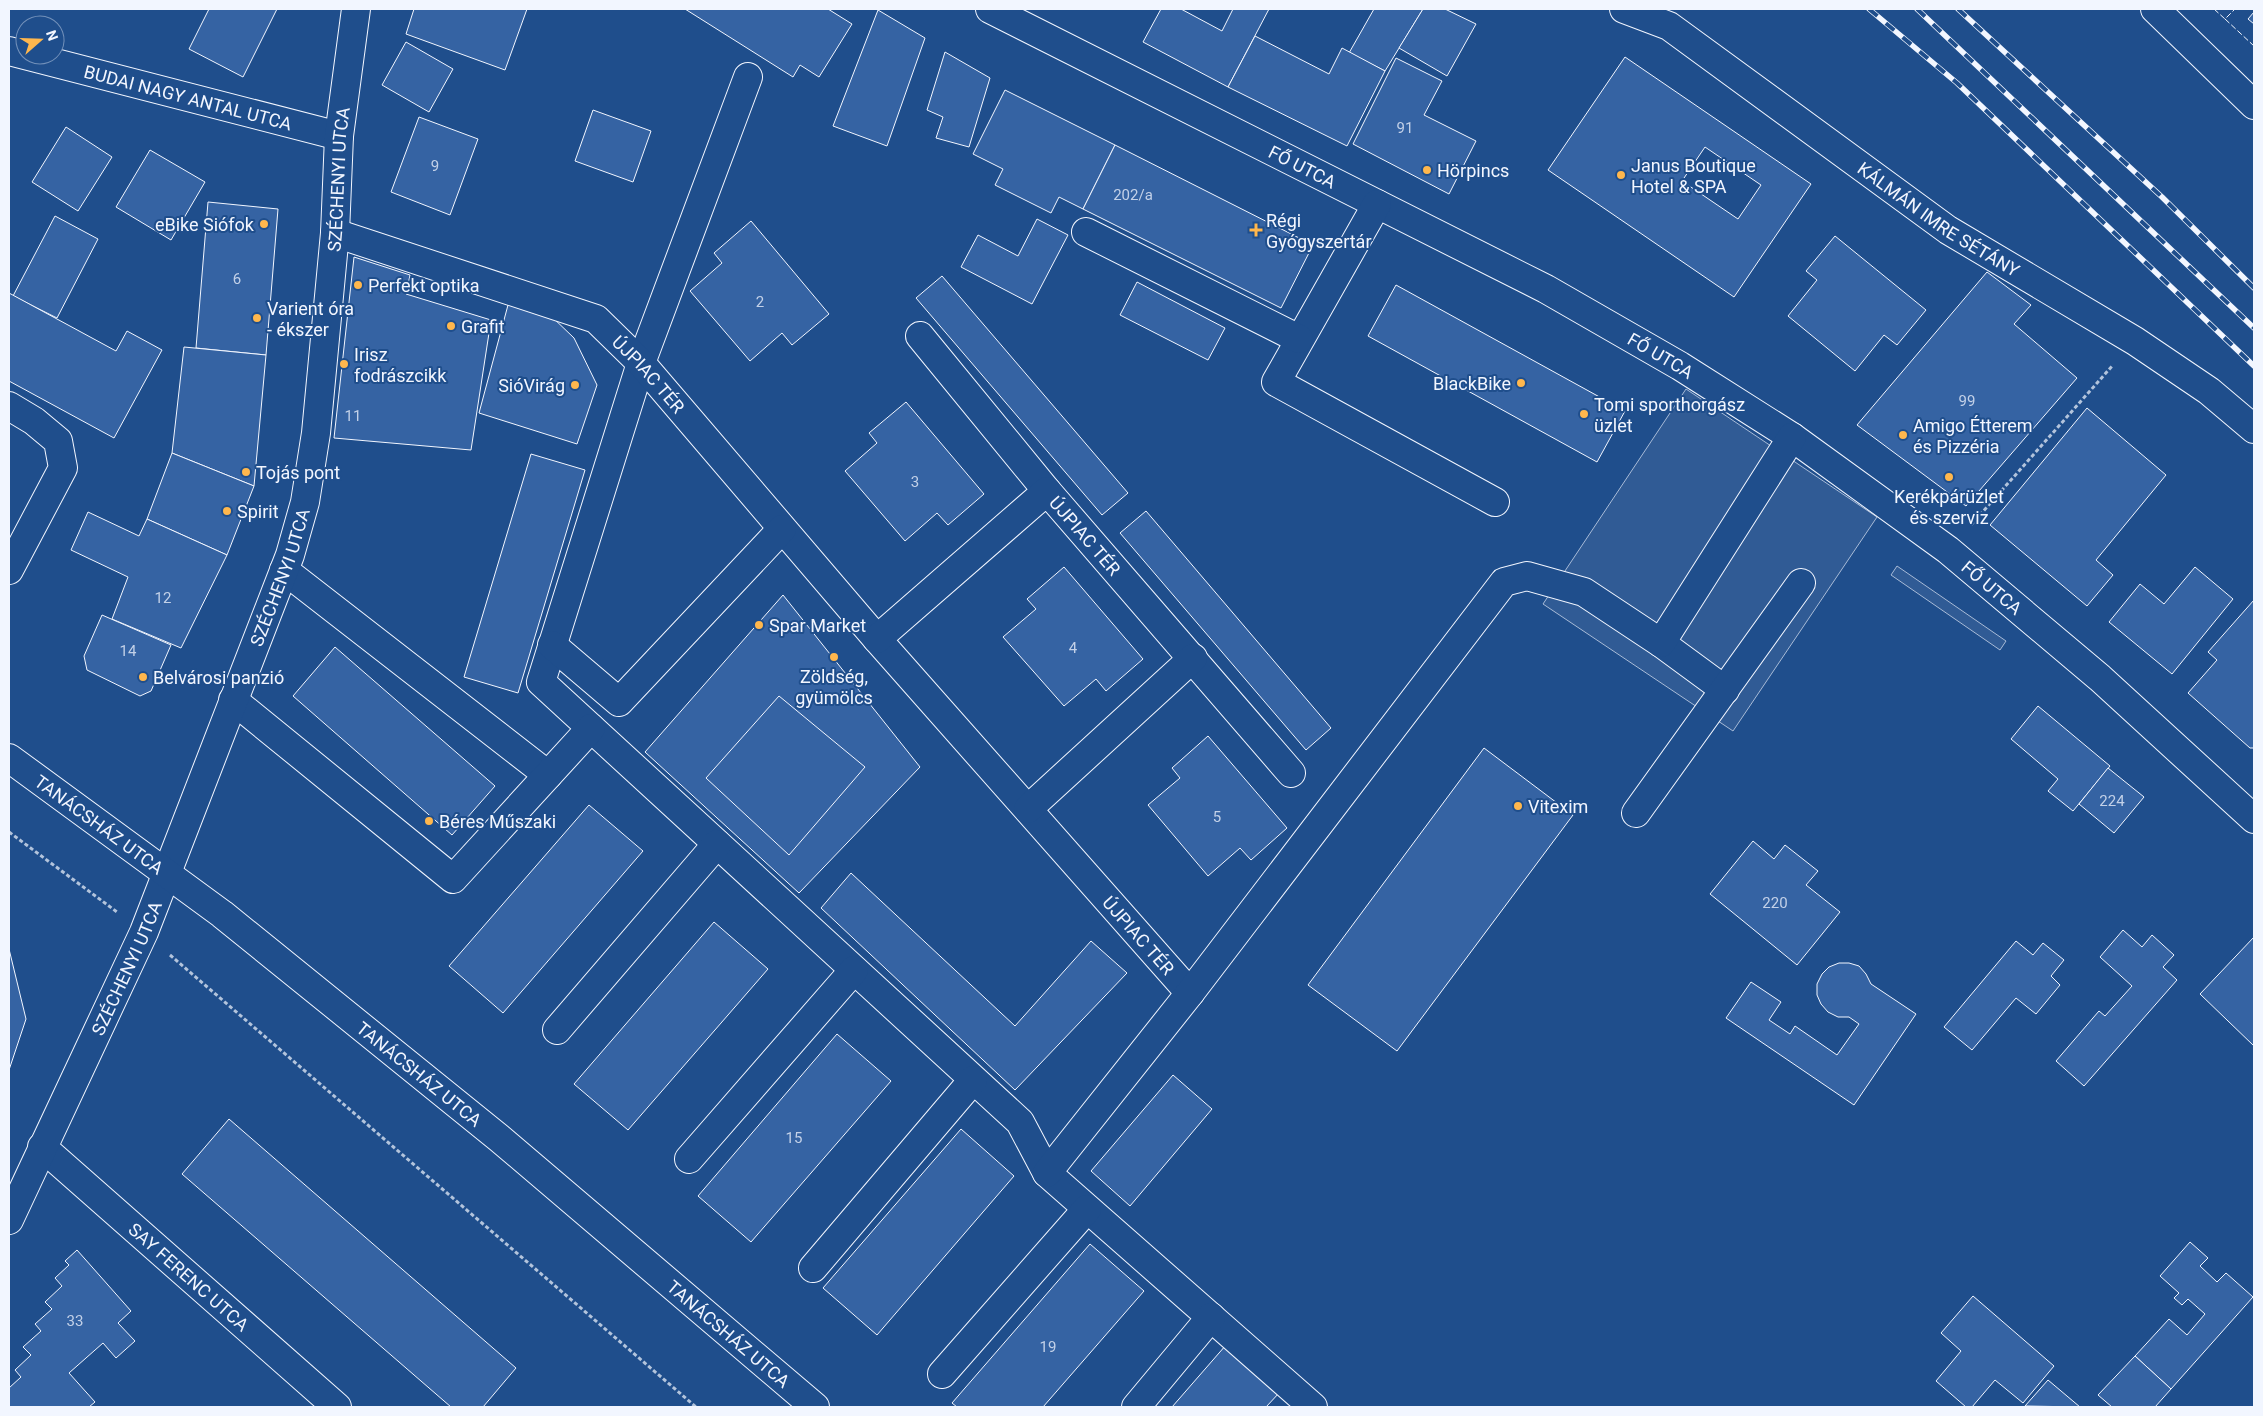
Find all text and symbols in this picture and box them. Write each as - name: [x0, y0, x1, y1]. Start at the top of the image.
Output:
- north arrow: [15, 15, 65, 65]
- text: N: [43, 28, 61, 43]
- street label: BUDAI NAGY ANTAL UTCA: [82, 60, 295, 134]
- street label: SZÉCHENYI UTCA: [323, 105, 353, 253]
- house number: 91: [1397, 119, 1413, 137]
- street label: FŐ UTCA: [1266, 141, 1340, 192]
- place label: Janus Boutique Hotel & SPA: [1631, 155, 1756, 197]
- house number: 9: [431, 157, 439, 175]
- street label: KÁLMÁN IMRE SÉTÁNY: [1854, 157, 2024, 281]
- place label: Hörpincs: [1437, 160, 1509, 181]
- marker: Hörpincs: [1421, 164, 1433, 176]
- marker: Janus Boutique Hotel & SPA: [1615, 169, 1627, 181]
- house number: 202/a: [1113, 186, 1153, 204]
- place label: Régi Gyógyszertár: [1266, 210, 1371, 252]
- place label: eBike Siófok: [155, 214, 255, 235]
- marker: eBike Siófok: [258, 218, 270, 230]
- marker: Régi Gyógyszertár: [1250, 224, 1262, 236]
- house number: 6: [233, 270, 241, 288]
- place label: Perfekt optika: [368, 275, 480, 296]
- marker: Perfekt optika: [352, 279, 364, 291]
- house number: 2: [756, 293, 764, 311]
- place label: Varient óra - ékszer: [267, 298, 354, 340]
- marker: Varient óra - ékszer: [251, 312, 263, 324]
- place label: Grafit: [461, 316, 505, 337]
- marker: Grafit: [445, 320, 457, 332]
- street label: FŐ UTCA: [1624, 328, 1698, 383]
- street label: ÚJPIAC TÉR: [608, 331, 689, 417]
- place label: Irisz fodrászcikk: [354, 344, 447, 386]
- marker: Irisz fodrászcikk: [338, 358, 350, 370]
- place label: BlackBike: [1433, 373, 1511, 394]
- place label: SióVirág: [498, 375, 565, 396]
- marker: BlackBike: [1515, 377, 1527, 389]
- marker: SióVirág: [569, 379, 581, 391]
- house number: 99: [1959, 392, 1975, 410]
- place label: Tomi sporthorgász üzlet: [1594, 394, 1745, 436]
- house number: 11: [345, 407, 361, 425]
- marker: Tomi sporthorgász üzlet: [1578, 408, 1590, 420]
- place label: Amigo Étterem és Pizzéria: [1913, 415, 2033, 457]
- marker: Amigo Étterem és Pizzéria: [1897, 429, 1909, 441]
- place label: Tojás pont: [256, 462, 340, 483]
- marker: Tojás pont: [240, 466, 252, 478]
- marker: Kerékpárüzlet és szerviz: [1943, 471, 1955, 483]
- house number: 3: [911, 473, 919, 491]
- place label: Kerékpárüzlet és szerviz: [1894, 486, 2004, 528]
- street label: ÚJPIAC TÉR: [1045, 492, 1125, 579]
- place label: Spirit: [237, 501, 279, 522]
- marker: Spirit: [221, 505, 233, 517]
- street label: SZÉCHENYI UTCA: [245, 506, 313, 649]
- street label: FŐ UTCA: [1958, 556, 2027, 619]
- house number: 12: [155, 589, 171, 607]
- place label: Spar Market: [769, 615, 866, 636]
- marker: Spar Market: [753, 619, 765, 631]
- house number: 4: [1069, 639, 1078, 657]
- house number: 14: [120, 642, 137, 660]
- marker: Zöldség, gyümölcs: [828, 651, 840, 663]
- place label: Zöldség, gyümölcs: [795, 666, 873, 708]
- place label: Belvárosi panzió: [153, 667, 284, 688]
- marker: Belvárosi panzió: [137, 671, 149, 683]
- street label: TANÁCSHÁZ UTCA: [31, 770, 168, 878]
- house number: 224: [2099, 792, 2125, 810]
- place label: Vitexim: [1528, 796, 1588, 817]
- marker: Vitexim: [1512, 800, 1524, 812]
- house number: 5: [1213, 808, 1221, 826]
- place label: Béres Műszaki: [439, 811, 556, 832]
- marker: Béres Műszaki: [423, 815, 435, 827]
- street label: ÚJPIAC TÉR: [1099, 891, 1179, 979]
- house number: 220: [1762, 894, 1788, 912]
- street label: SZÉCHENYI UTCA: [87, 898, 166, 1038]
- street label: TANÁCSHÁZ UTCA: [353, 1017, 486, 1131]
- house number: 15: [786, 1129, 802, 1147]
- street label: SAY FERENC UTCA: [125, 1218, 254, 1335]
- street label: TANÁCSHÁZ UTCA: [663, 1276, 795, 1392]
- house number: 33: [67, 1312, 83, 1330]
- house number: 19: [1040, 1338, 1056, 1356]

